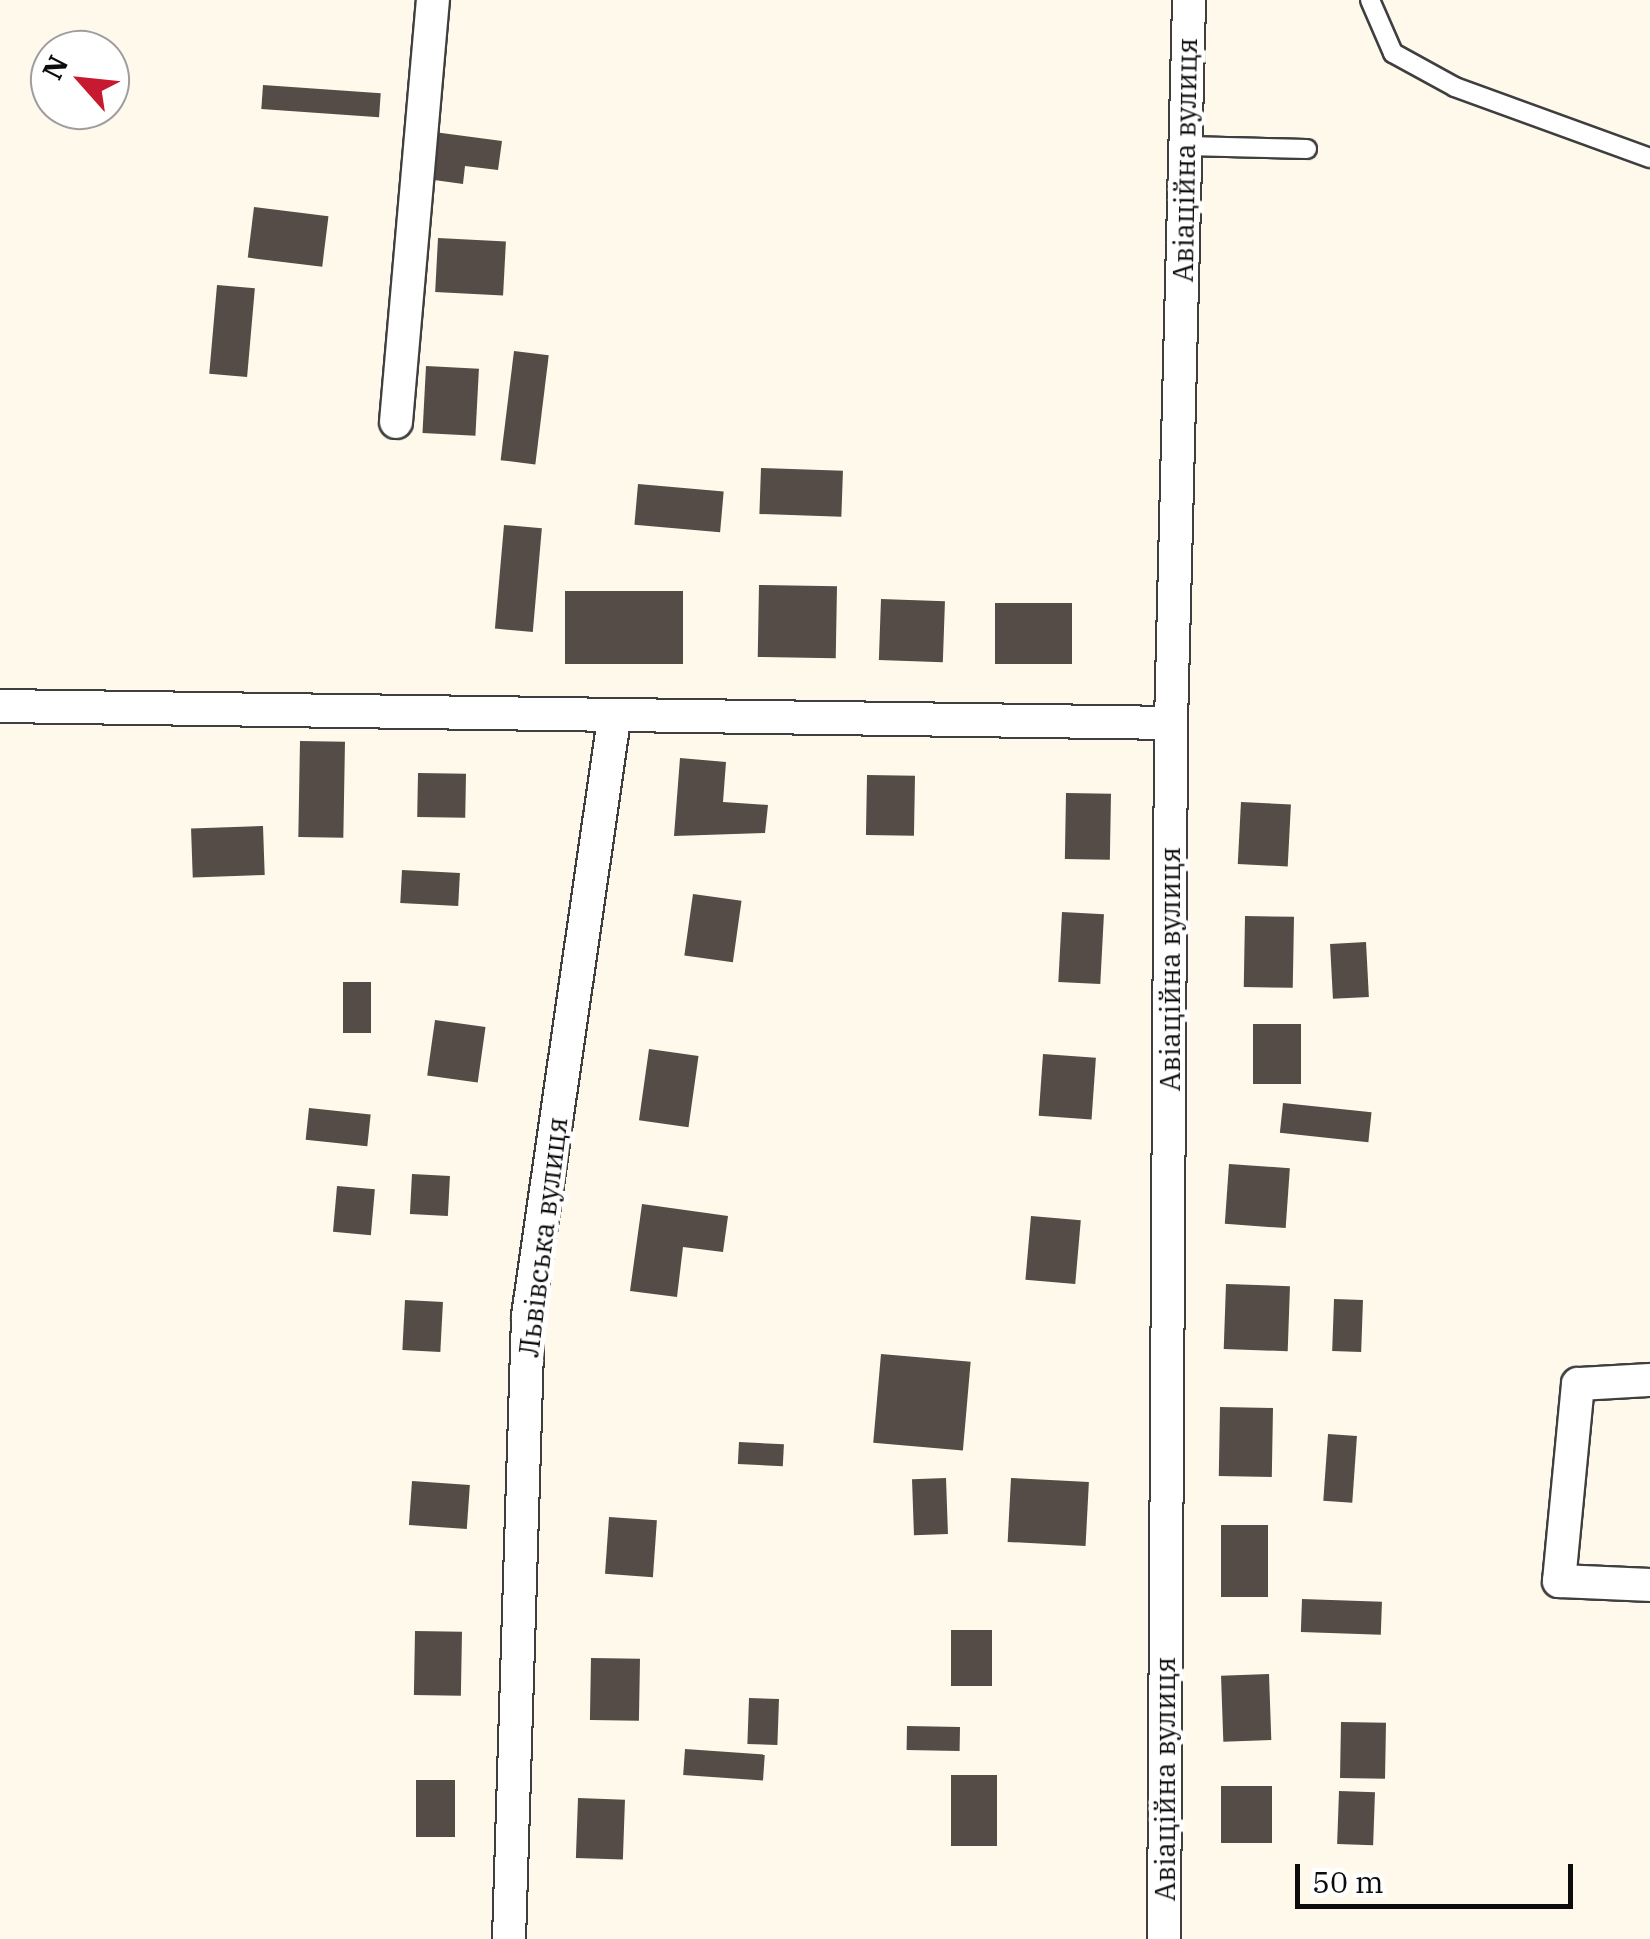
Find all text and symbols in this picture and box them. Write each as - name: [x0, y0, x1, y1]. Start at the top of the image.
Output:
- north arrow: [30, 30, 130, 130]
- street label: Авіаційна вулиця: [1166, 37, 1204, 283]
- text: N: [33, 49, 76, 85]
- street label: Авіаційна вулиця: [1153, 847, 1187, 1091]
- street label: Львівська вулиця: [512, 1115, 574, 1359]
- street label: Авіаційна вулиця: [1148, 1657, 1182, 1901]
- scale bar: [1300, 1844, 1578, 1906]
- text: 50 m: [1312, 1862, 1384, 1901]

